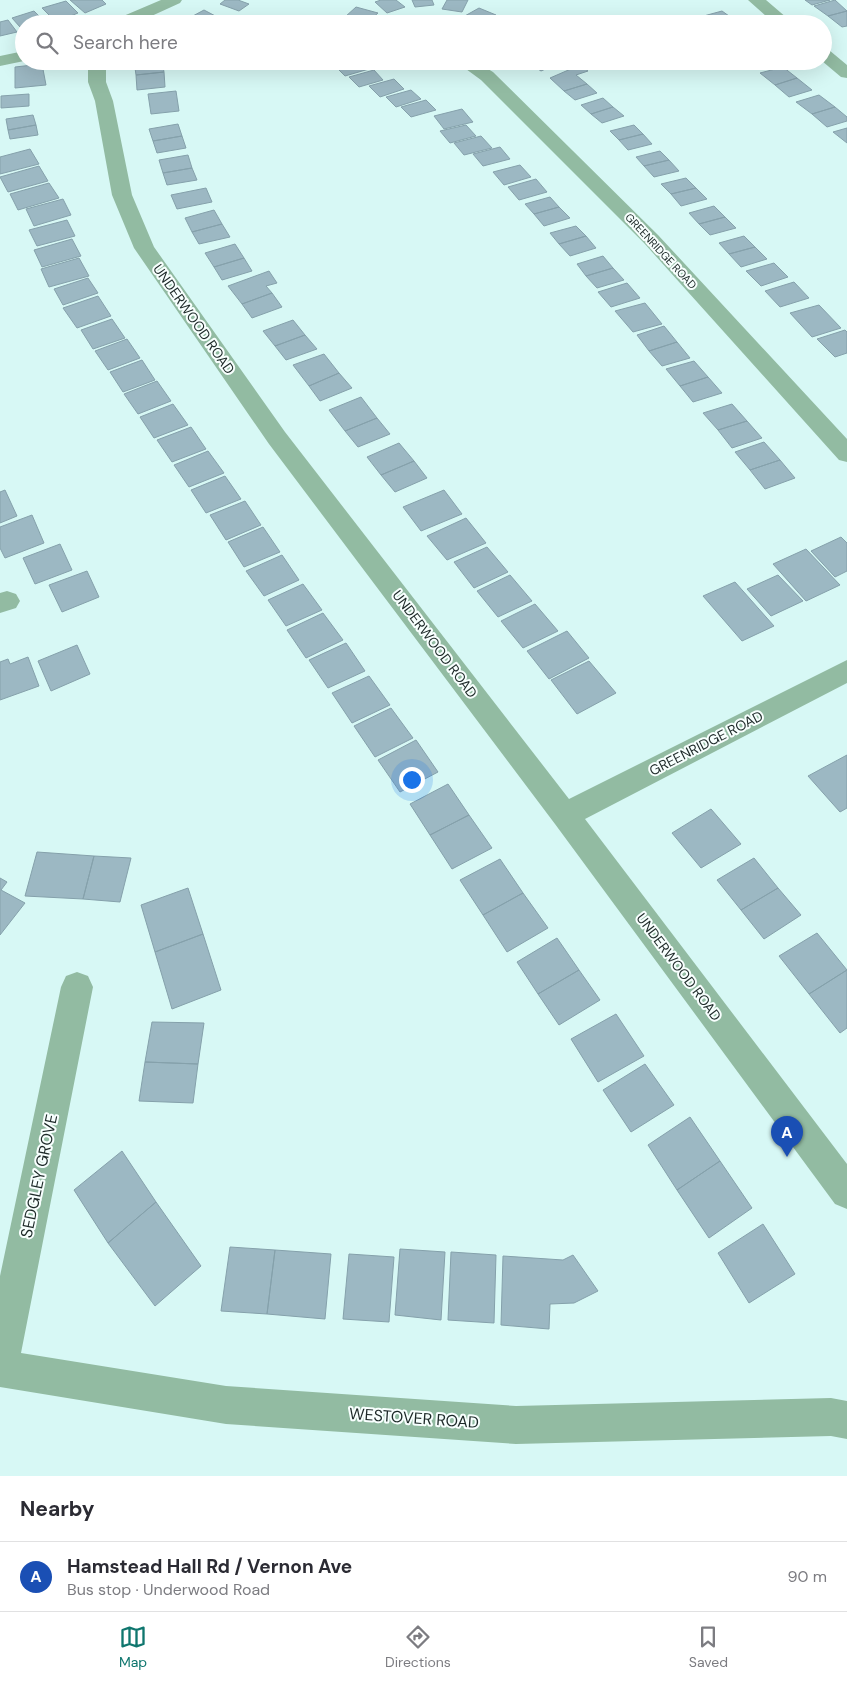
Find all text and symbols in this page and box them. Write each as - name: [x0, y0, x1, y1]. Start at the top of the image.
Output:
- search box: [15, 15, 832, 70]
- icon: search: [33, 29, 61, 57]
- text: Search here: [73, 30, 178, 55]
- street label: GREENRIDGE ROAD: [622, 210, 700, 292]
- street label: UNDERWOOD ROAD: [149, 261, 239, 377]
- street label: UNDERWOOD ROAD: [389, 587, 481, 701]
- street label: GREENRIDGE ROAD: [646, 707, 766, 779]
- your location: [399, 767, 425, 793]
- street label: UNDERWOOD ROAD: [633, 910, 725, 1024]
- street label: SEDGLEY GROVE: [16, 1112, 62, 1240]
- pin: A: [771, 1116, 803, 1157]
- street label: WESTOVER ROAD: [348, 1403, 480, 1433]
- text: Nearby: [20, 1495, 94, 1523]
- text: Hamstead Hall Rd / Vernon Ave: [67, 1554, 352, 1579]
- text: A: [30, 1566, 42, 1587]
- text: 90 m: [787, 1566, 827, 1587]
- text: Bus stop · Underwood Road: [67, 1579, 270, 1600]
- tab: Map: [119, 1623, 147, 1671]
- tab: Directions: [385, 1623, 451, 1671]
- tab: Saved: [689, 1623, 728, 1671]

